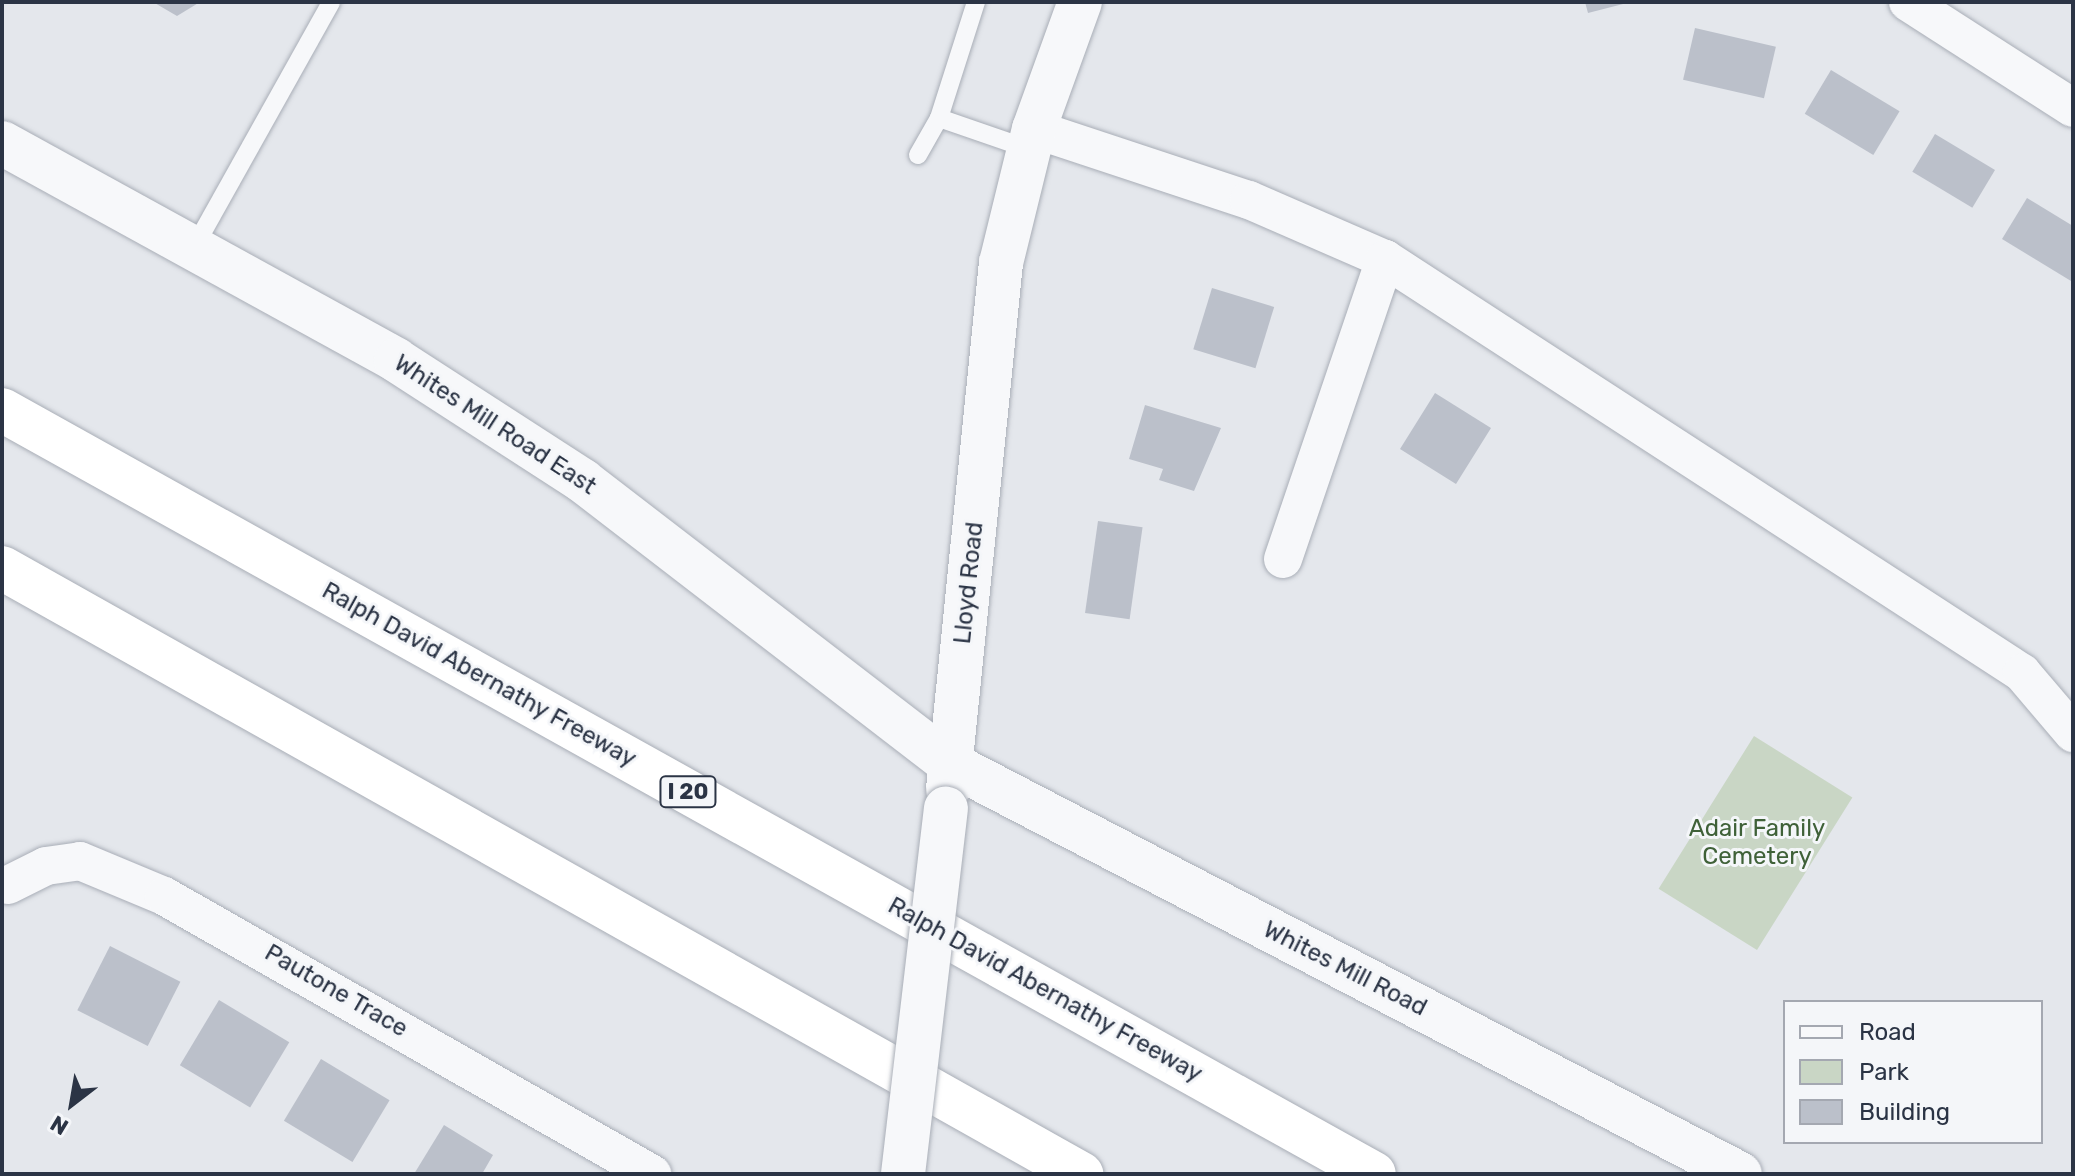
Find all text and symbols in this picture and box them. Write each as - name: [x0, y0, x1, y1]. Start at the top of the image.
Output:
- street label: Whites Mill Road East: [389, 349, 601, 501]
- street label: Lloyd Road: [948, 521, 990, 645]
- street label: Ralph David Abernathy Freeway: [316, 576, 642, 774]
- road number: I 20: [658, 774, 718, 810]
- park label: Adair Family Cemetery: [1688, 815, 1826, 871]
- street label: Ralph David Abernathy Freeway: [882, 891, 1208, 1089]
- street label: Whites Mill Road: [1258, 915, 1432, 1023]
- street label: Pautone Trace: [259, 938, 413, 1044]
- legend: [1783, 1000, 2043, 1144]
- text: Road: [1859, 1018, 1916, 1046]
- text: Park: [1859, 1058, 1909, 1086]
- north arrow: [32, 1064, 112, 1144]
- text: Building: [1859, 1098, 1950, 1126]
- text: N: [46, 1109, 73, 1141]

